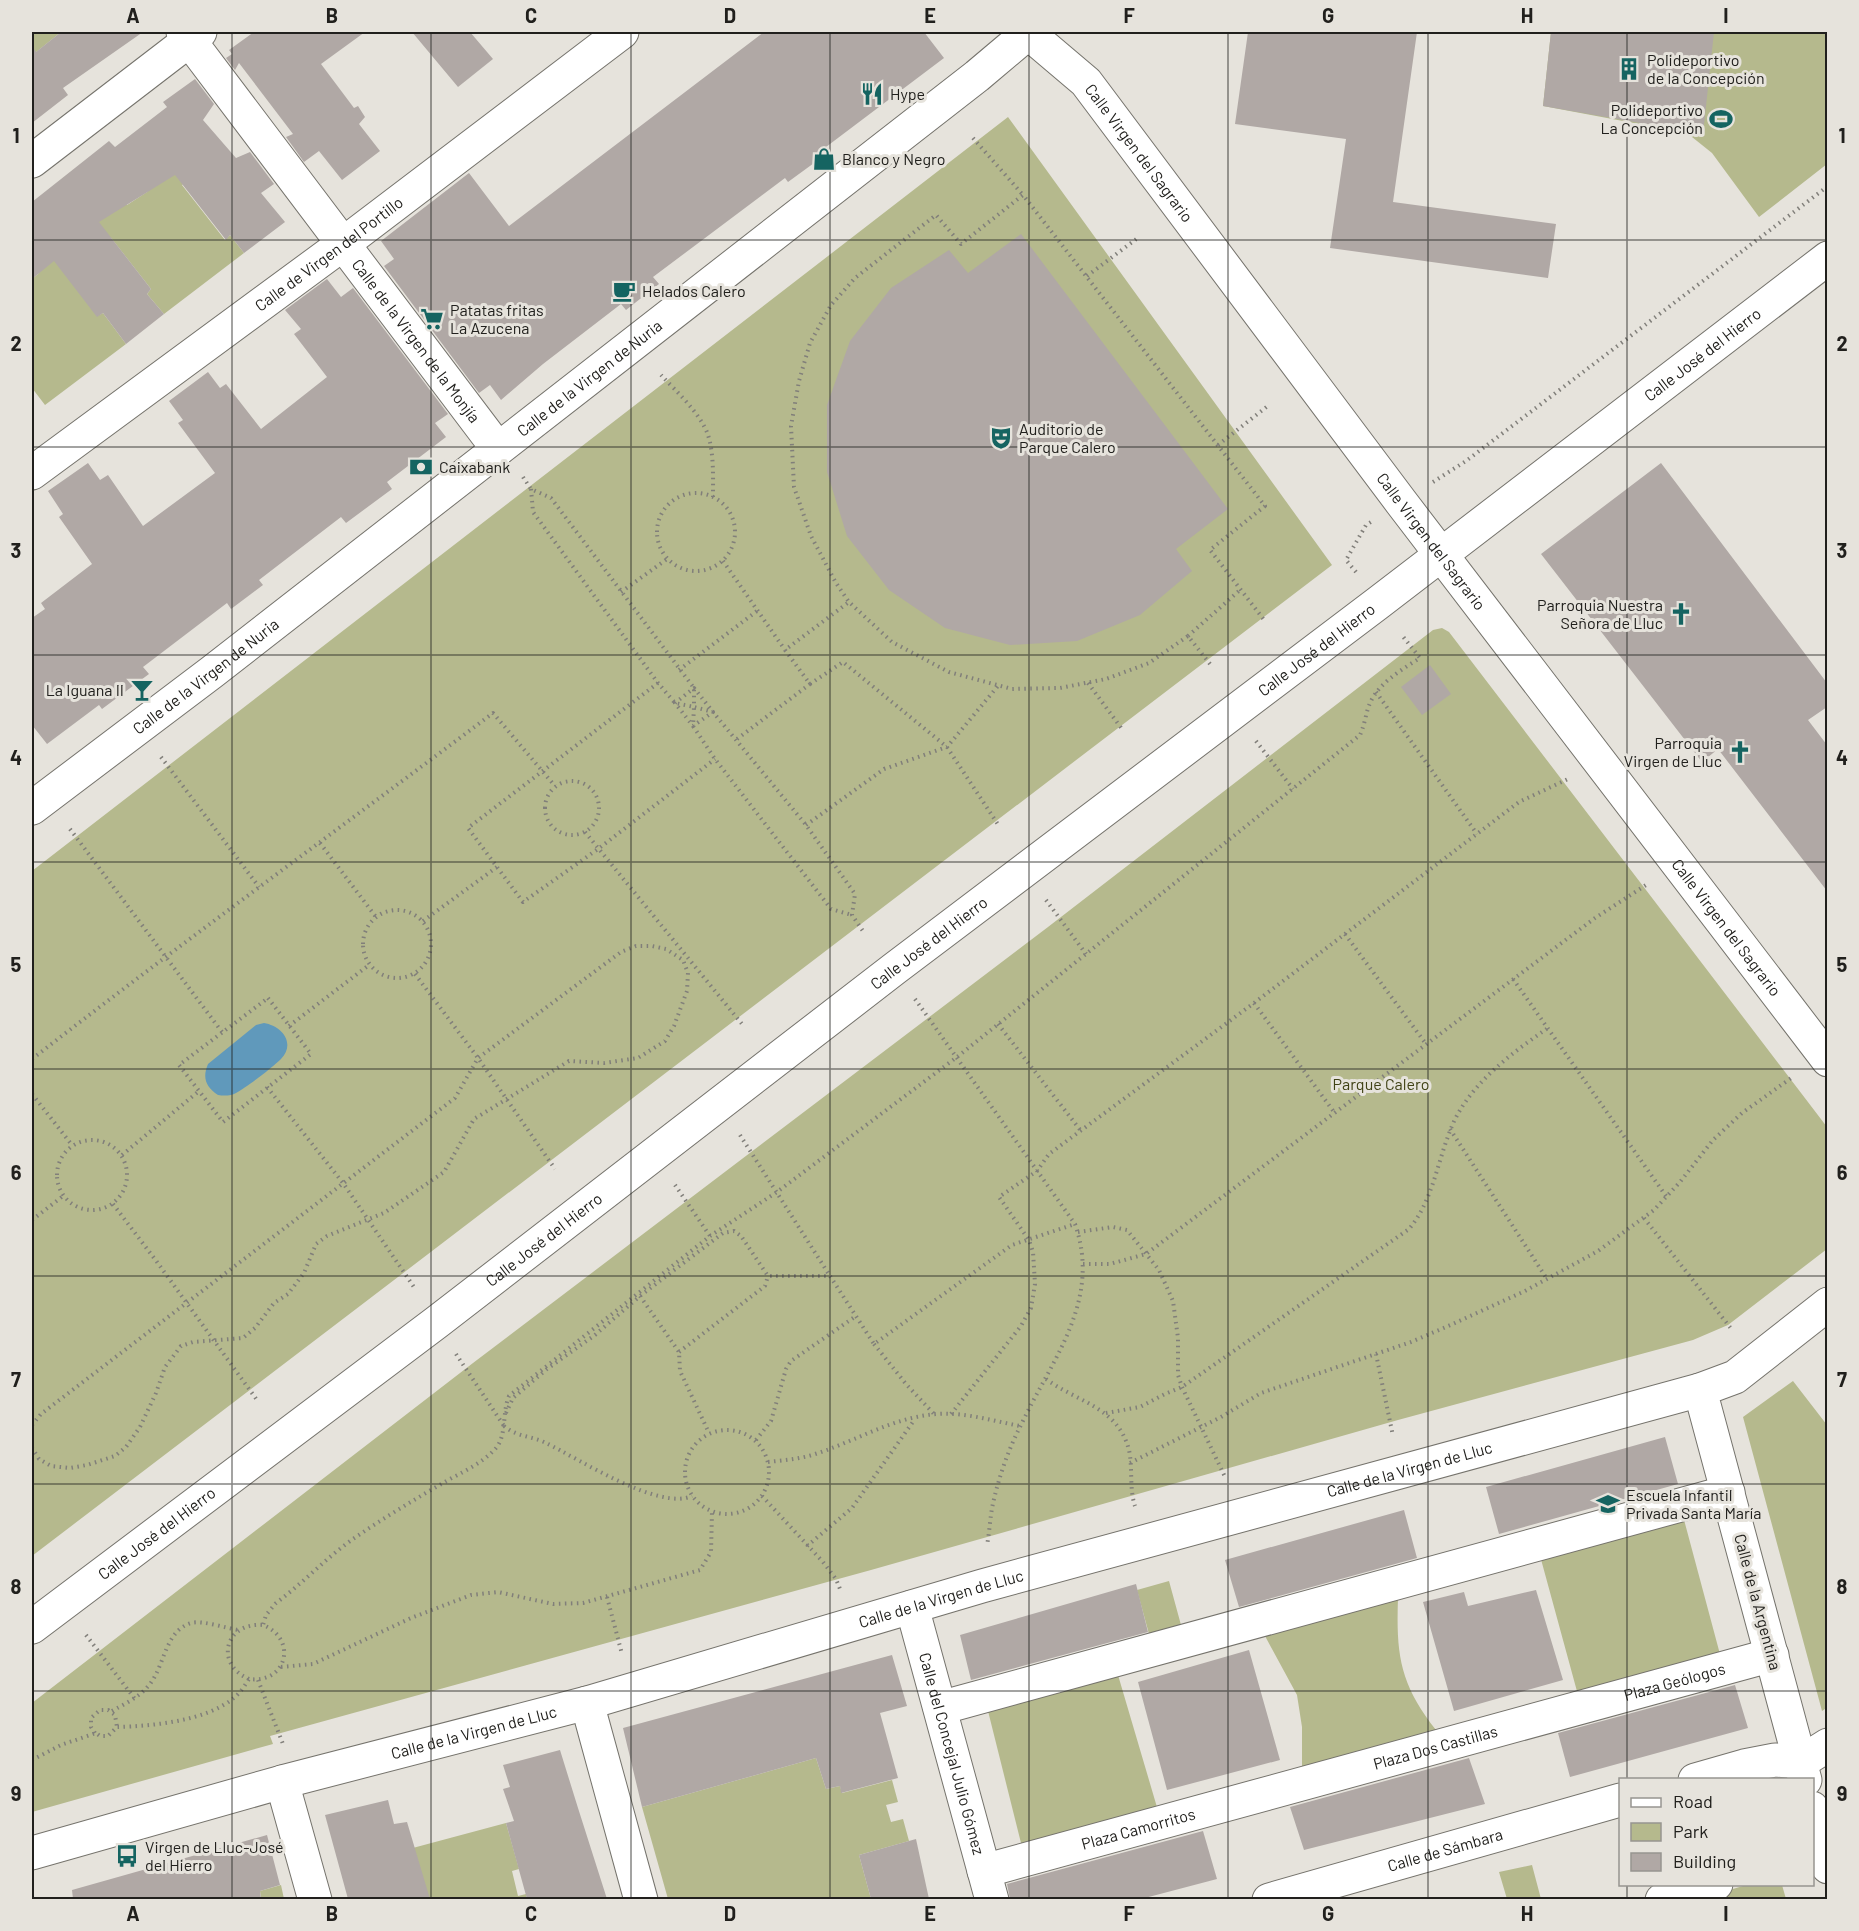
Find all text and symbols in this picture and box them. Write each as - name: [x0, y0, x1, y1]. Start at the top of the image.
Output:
- text: A: [126, 3, 140, 27]
- text: B: [326, 3, 338, 27]
- text: C: [525, 3, 537, 27]
- text: D: [724, 3, 736, 27]
- text: E: [924, 3, 936, 27]
- text: F: [1123, 3, 1135, 27]
- text: G: [1322, 3, 1334, 27]
- text: H: [1521, 3, 1533, 27]
- text: I: [1723, 3, 1729, 27]
- place label: Polideportivo de la Concepción: [1647, 50, 1765, 87]
- building icon: Polideportivo de la Concepción: [1616, 56, 1642, 82]
- street label: Calle Virgen del Sagrario: [1082, 80, 1198, 225]
- restaurant icon: Hype: [859, 81, 885, 107]
- place label: Hype: [890, 84, 925, 103]
- place label: Polideportivo La Concepción: [1600, 100, 1703, 137]
- sports icon: Polideportivo La Concepción: [1708, 106, 1734, 132]
- text: 1: [12, 123, 20, 147]
- text: 1: [1838, 123, 1846, 147]
- shop icon: Blanco y Negro: [811, 146, 837, 172]
- place label: Blanco y Negro: [842, 149, 946, 168]
- street label: Calle de Virgen del Portillo: [251, 192, 406, 315]
- street label: Calle de la Virgen de la Monjía: [349, 255, 485, 426]
- cafe icon: Helados Calero: [611, 278, 637, 304]
- place label: Helados Calero: [642, 281, 746, 300]
- place label: Patatas fritas La Azucena: [450, 300, 544, 337]
- street label: Calle José del Hierro: [1640, 303, 1764, 405]
- supermarket icon: Patatas fritas La Azucena: [419, 306, 445, 332]
- street label: Calle de la Virgen de Nuria: [513, 315, 665, 440]
- text: 2: [10, 331, 22, 355]
- text: 2: [1836, 331, 1848, 355]
- place label: Auditorio de Parque Calero: [1019, 419, 1116, 456]
- theatre icon: Auditorio de Parque Calero: [988, 425, 1014, 451]
- bank icon: Caixabank: [408, 454, 434, 480]
- place label: Caixabank: [439, 457, 510, 476]
- street label: Calle Virgen del Sagrario: [1373, 469, 1490, 614]
- text: 3: [11, 538, 21, 562]
- text: 3: [1837, 538, 1847, 562]
- place label: Parroquia Nuestra Señora de Lluc: [1537, 595, 1663, 632]
- street label: Calle José del Hierro: [1254, 599, 1378, 700]
- church icon: Parroquia Nuestra Señora de Lluc: [1668, 601, 1694, 627]
- street label: Calle de la Virgen de Nuria: [129, 614, 282, 738]
- bar icon: La Iguana II: [129, 677, 155, 703]
- place label: La Iguana II: [46, 680, 124, 699]
- place label: Parroquia Virgen de Lluc: [1624, 733, 1722, 770]
- church icon: Parroquia Virgen de Lluc: [1727, 739, 1753, 765]
- text: 4: [10, 745, 22, 769]
- text: 4: [1836, 745, 1848, 769]
- street label: Calle Virgen del Sagrario: [1668, 855, 1785, 1000]
- street label: Calle José del Hierro: [866, 892, 991, 993]
- text: 5: [11, 952, 22, 976]
- text: 5: [1837, 952, 1848, 976]
- park label: Parque Calero: [1333, 1074, 1429, 1093]
- text: 6: [11, 1160, 22, 1184]
- text: 6: [1837, 1160, 1848, 1184]
- street label: Calle José del Hierro: [482, 1188, 605, 1290]
- text: 7: [11, 1367, 21, 1391]
- text: 7: [1837, 1367, 1847, 1391]
- street label: Calle de la Virgen de Lluc: [1324, 1437, 1494, 1500]
- street label: Calle José del Hierro: [94, 1482, 219, 1583]
- place label: Escuela Infantil Privada Santa María: [1626, 1485, 1761, 1522]
- school or university icon: Escuela Infantil Privada Santa María: [1595, 1491, 1621, 1517]
- street label: Calle de la Argentina: [1731, 1532, 1786, 1672]
- street label: Calle de la Virgen de Lluc: [856, 1565, 1025, 1631]
- text: 8: [11, 1574, 22, 1598]
- text: 8: [1837, 1574, 1848, 1598]
- street label: Calle del Concejal Julio Gómez: [916, 1650, 989, 1857]
- street label: Plaza Geólogos: [1622, 1658, 1727, 1704]
- street label: Calle de la Virgen de Lluc: [389, 1701, 559, 1762]
- street label: Plaza Dos Castillas: [1371, 1721, 1499, 1773]
- legend: [1619, 1778, 1814, 1886]
- text: 9: [11, 1781, 21, 1805]
- text: 9: [1837, 1781, 1847, 1805]
- text: Road: [1673, 1790, 1713, 1812]
- street label: Plaza Camorritos: [1079, 1804, 1197, 1853]
- text: Park: [1673, 1820, 1708, 1842]
- street label: Calle de Sámbara: [1385, 1824, 1505, 1875]
- place label: Virgen de Lluc-José del Hierro: [145, 1837, 284, 1874]
- bus stop icon: Virgen de Lluc-José del Hierro: [114, 1843, 140, 1869]
- text: Building: [1673, 1850, 1736, 1872]
- text: A: [126, 1901, 140, 1925]
- text: B: [326, 1901, 338, 1925]
- text: C: [525, 1901, 537, 1925]
- text: D: [724, 1901, 736, 1925]
- text: E: [924, 1901, 936, 1925]
- text: F: [1123, 1901, 1135, 1925]
- text: G: [1322, 1901, 1334, 1925]
- text: H: [1521, 1901, 1533, 1925]
- text: I: [1723, 1901, 1729, 1925]

